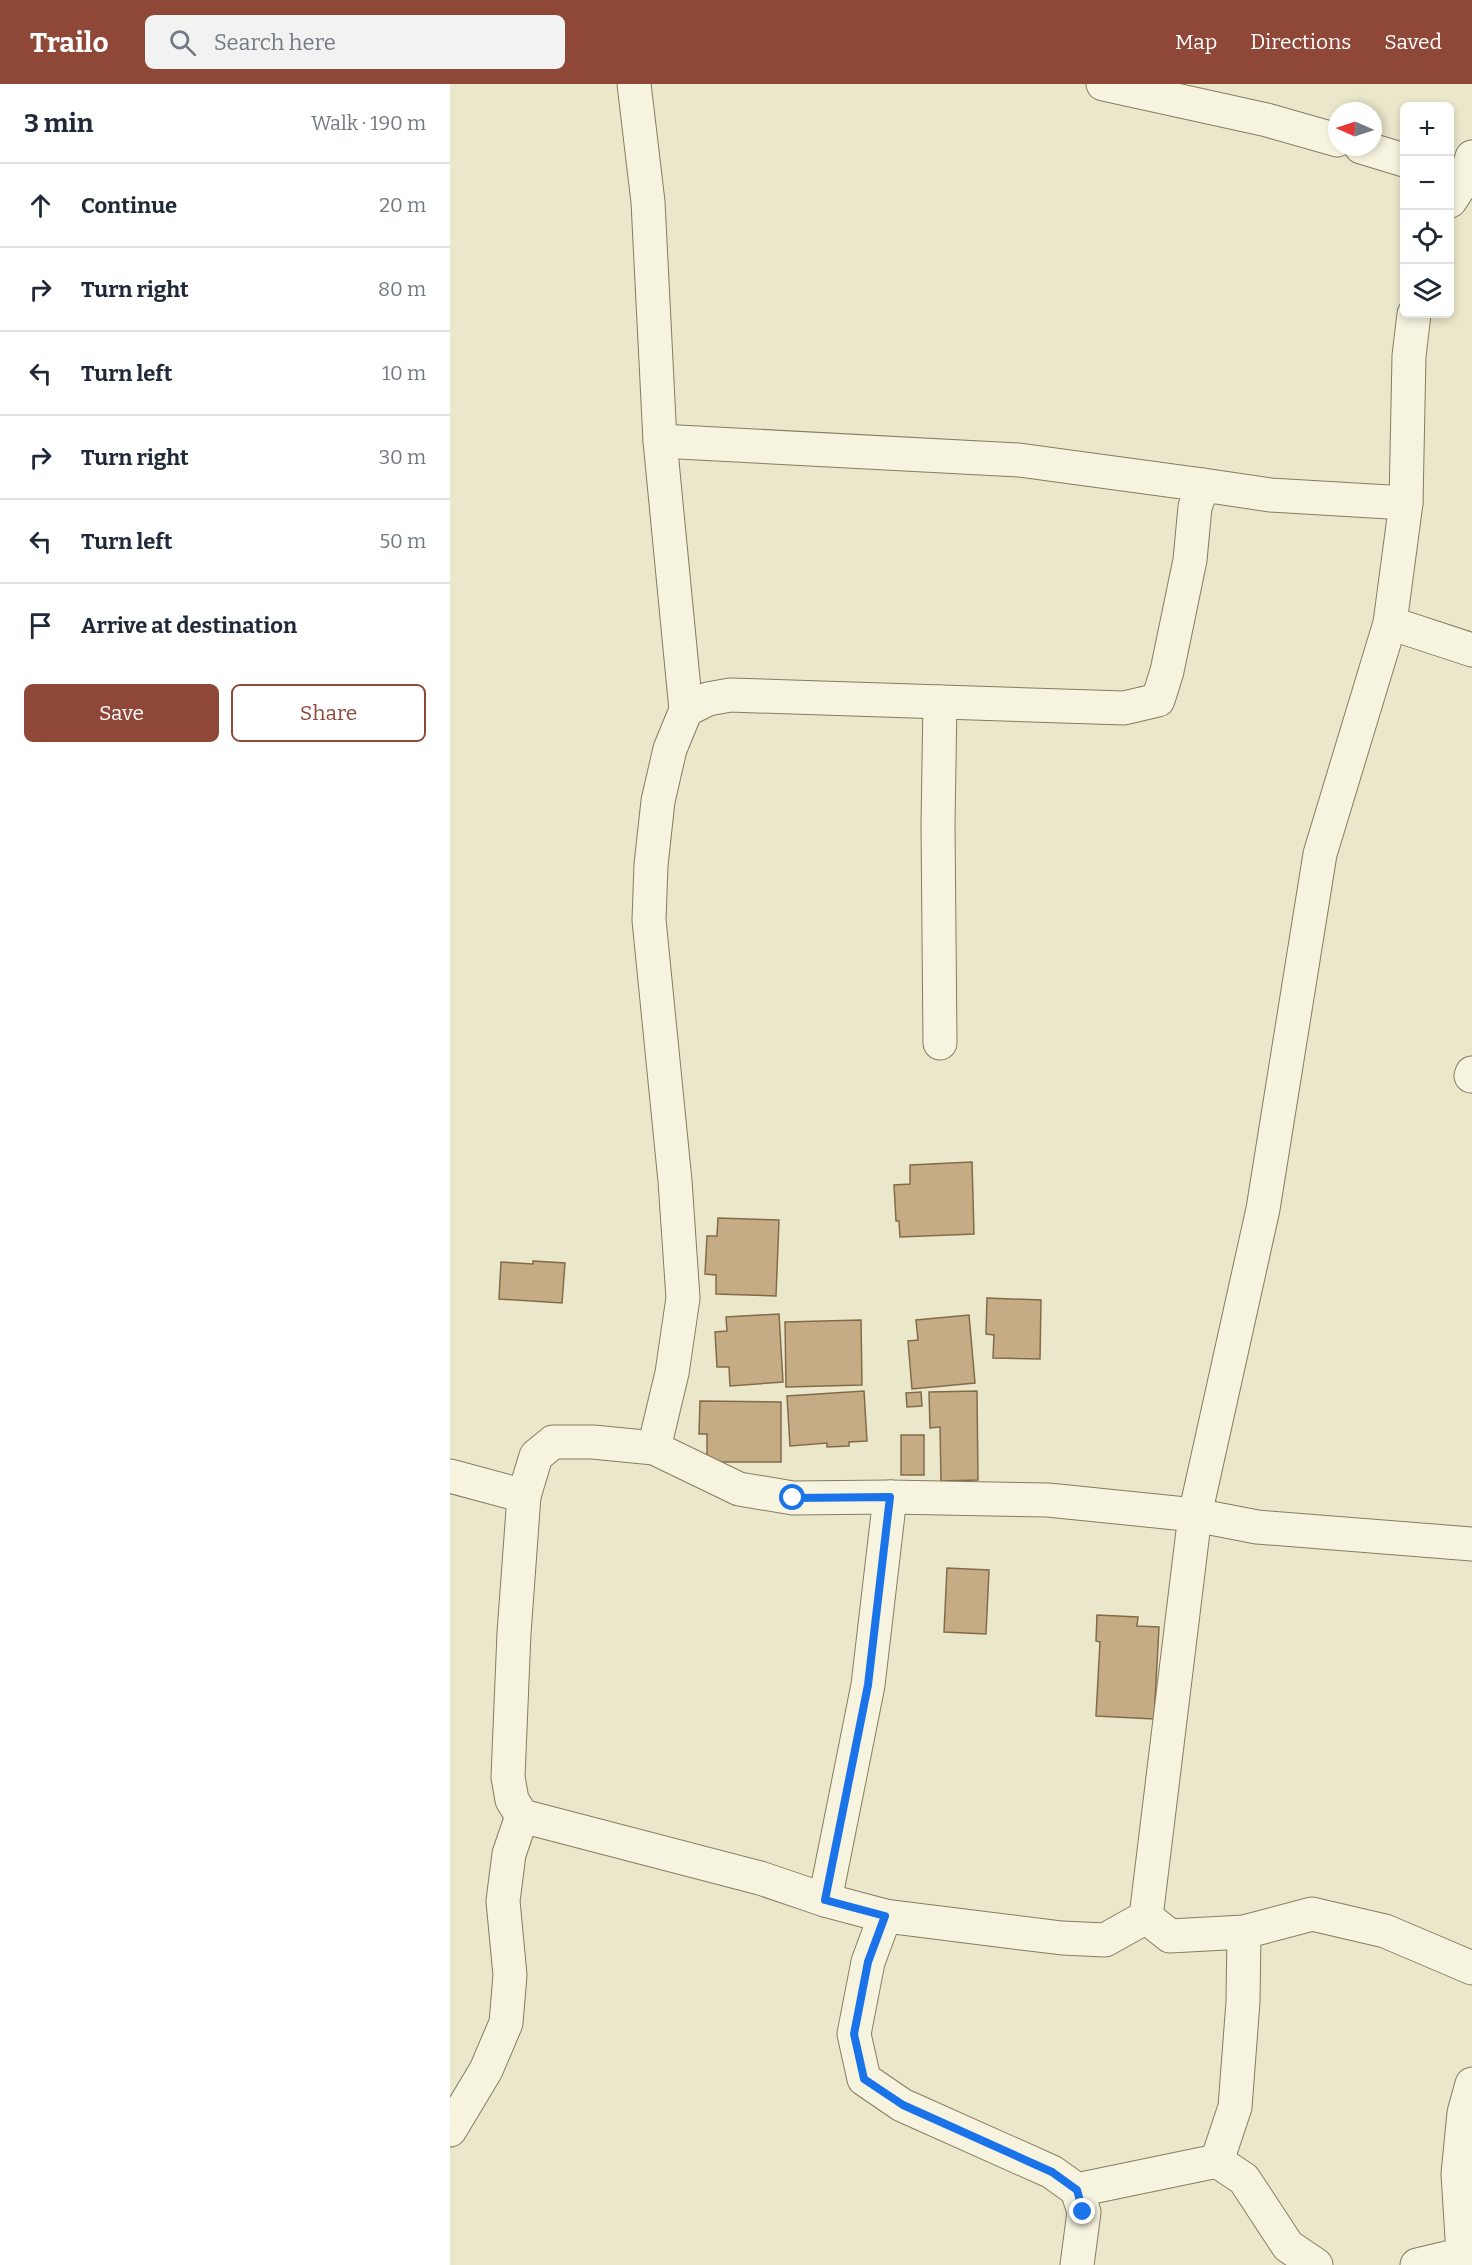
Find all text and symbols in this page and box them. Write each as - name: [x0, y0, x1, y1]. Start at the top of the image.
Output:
- search box: [145, 15, 565, 69]
- text: Trailo: [30, 26, 109, 59]
- icon: search: [166, 26, 199, 59]
- text: Search here: [214, 29, 336, 56]
- text: Map: [1175, 29, 1217, 55]
- text: Directions: [1250, 29, 1351, 55]
- text: Saved: [1384, 29, 1442, 55]
- north arrow: [1328, 102, 1382, 156]
- map controls: [1400, 102, 1454, 318]
- button: +: [1400, 102, 1454, 156]
- text: 3 min: [24, 108, 93, 139]
- text: Walk · 190 m: [311, 111, 426, 135]
- button: −: [1400, 156, 1454, 210]
- icon: ahead: [24, 189, 57, 222]
- text: Continue: [81, 192, 177, 219]
- text: 20 m: [379, 193, 426, 217]
- button: locate: [1400, 210, 1454, 264]
- button: layers: [1400, 264, 1454, 318]
- icon: right: [24, 273, 57, 306]
- text: Turn right: [81, 276, 189, 303]
- text: 80 m: [378, 277, 426, 301]
- icon: left: [24, 357, 57, 390]
- text: Turn left: [81, 360, 173, 387]
- text: 10 m: [382, 361, 426, 385]
- icon: right: [24, 441, 57, 474]
- text: Turn right: [81, 444, 189, 471]
- text: 30 m: [379, 445, 426, 469]
- icon: left: [24, 525, 57, 558]
- text: Turn left: [81, 528, 173, 555]
- text: 50 m: [379, 529, 426, 553]
- icon: arrive: [24, 609, 57, 642]
- text: Arrive at destination: [81, 612, 297, 639]
- button: Save: [24, 684, 219, 742]
- button: Share: [231, 684, 426, 742]
- route start: [779, 1484, 805, 1510]
- route end: [1069, 2198, 1095, 2224]

